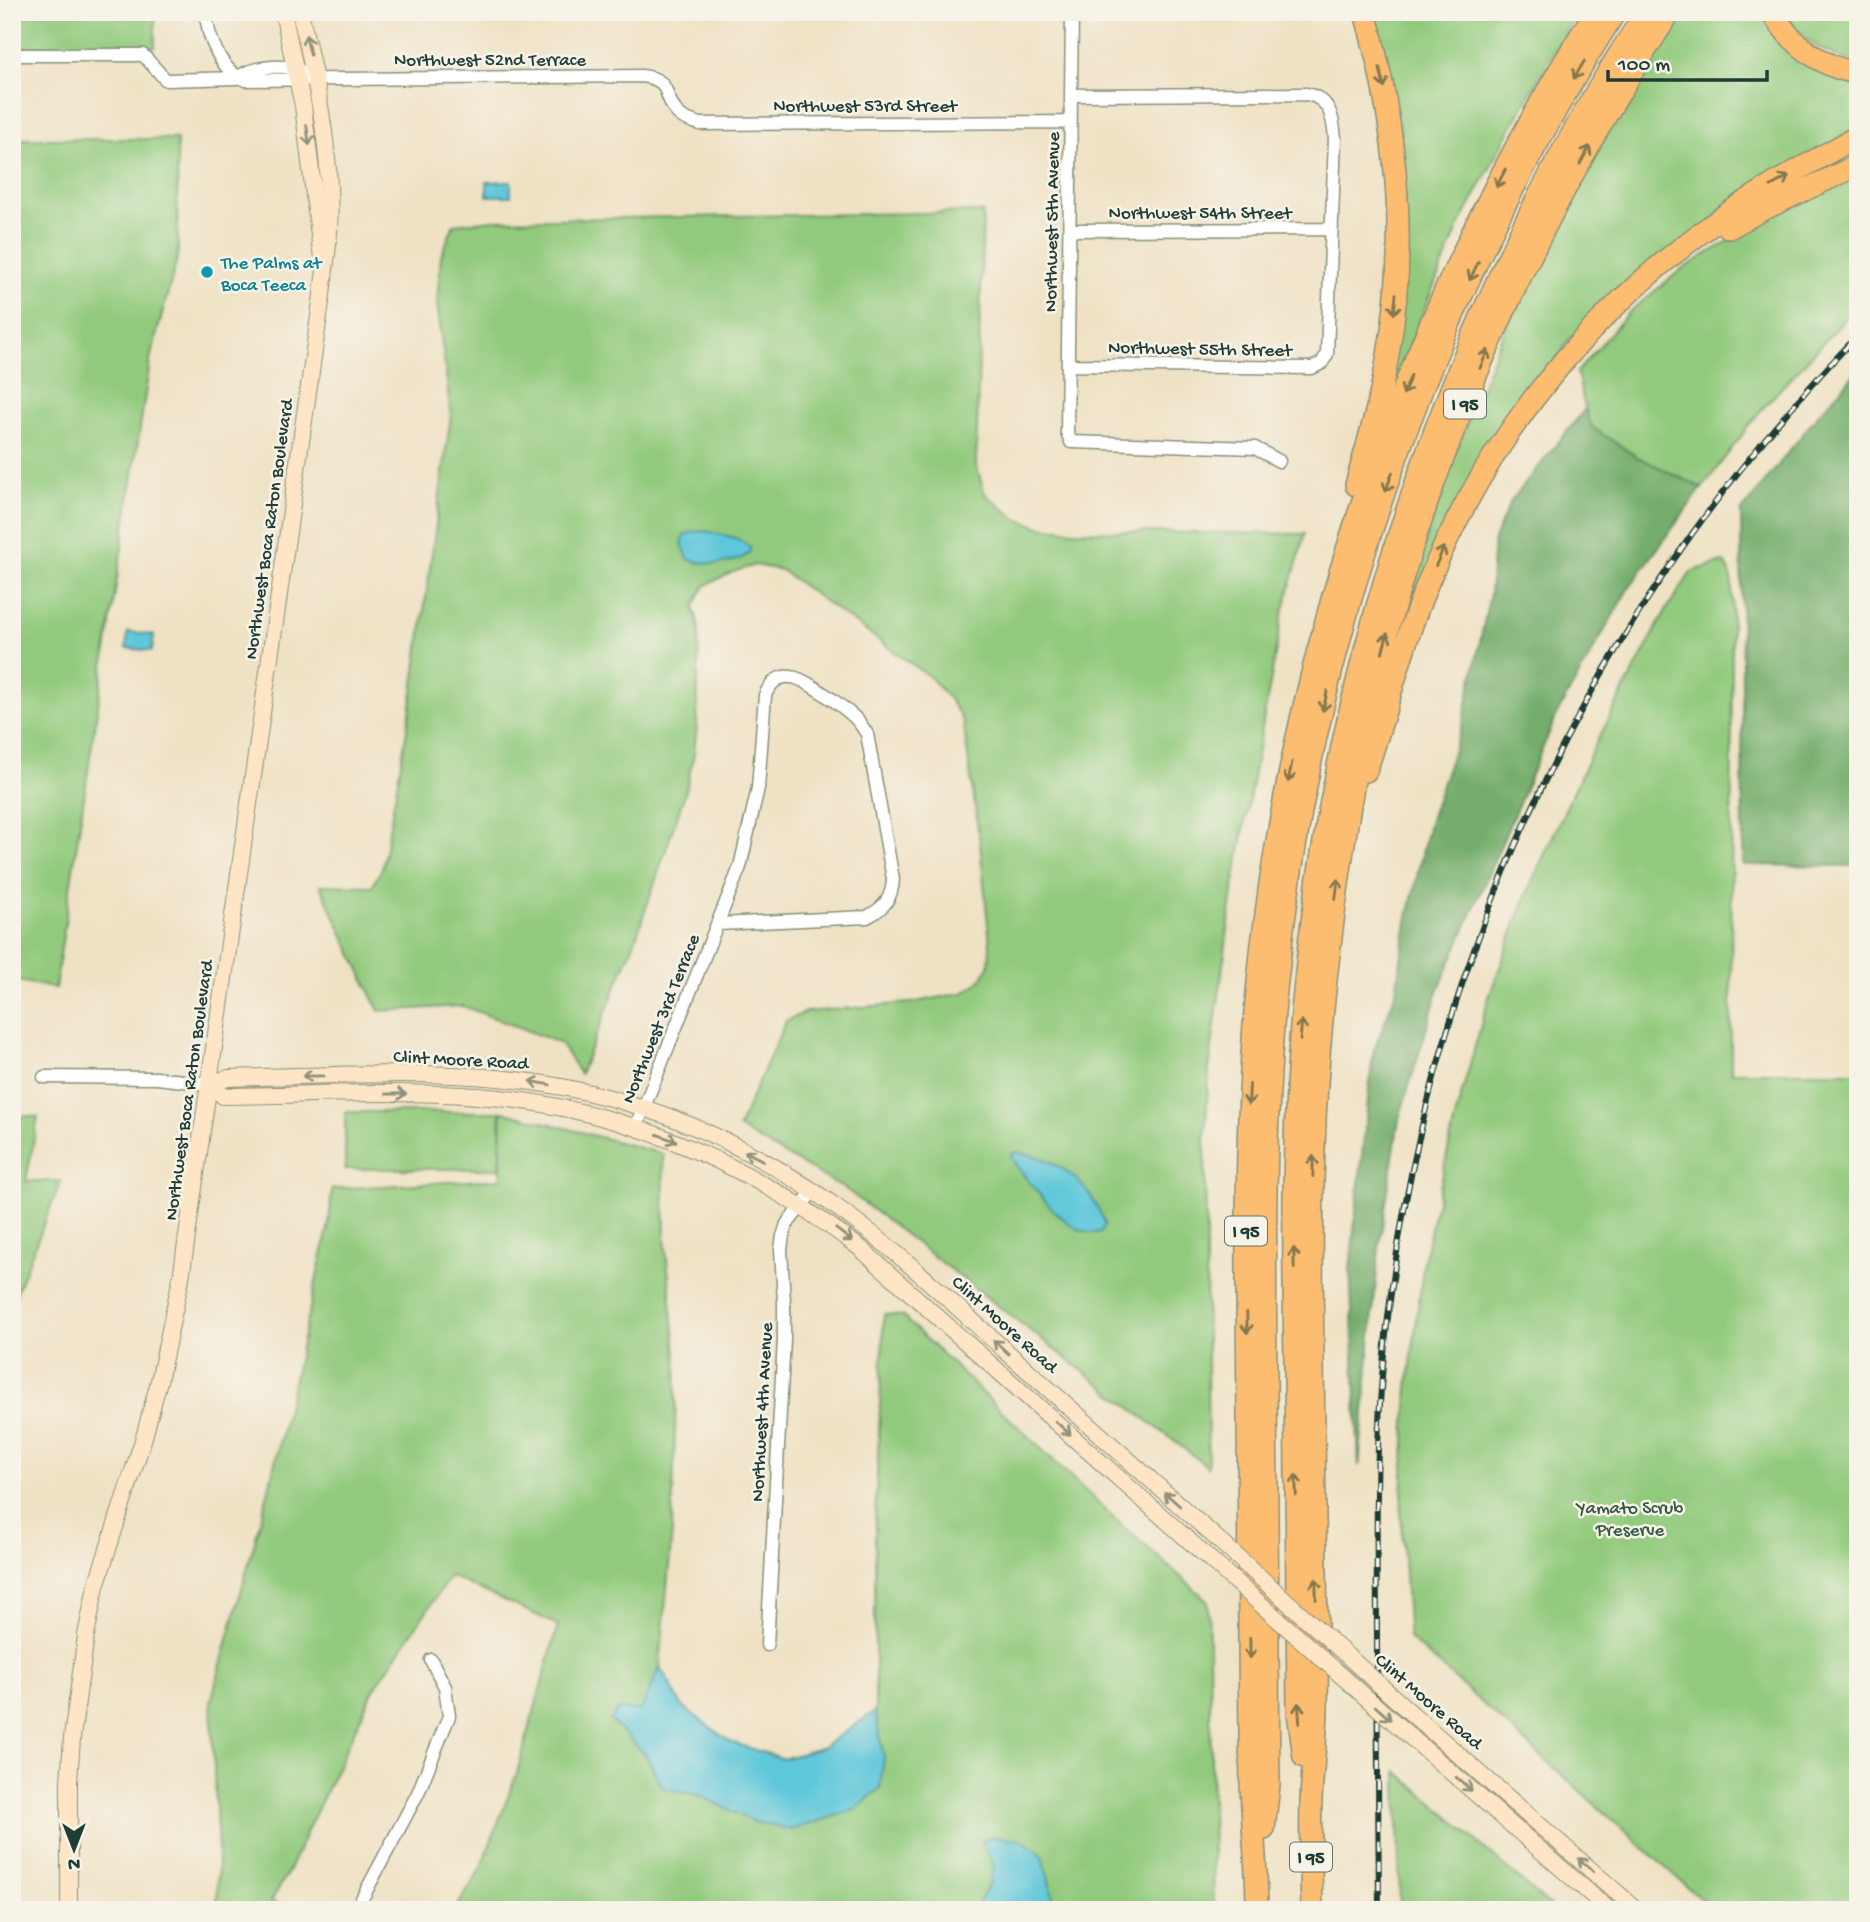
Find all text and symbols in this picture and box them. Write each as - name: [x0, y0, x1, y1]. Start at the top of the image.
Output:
- one-way arrow: [301, 34, 314, 57]
- scale bar: [1608, 38, 1767, 82]
- street label: Northwest 52nd Terrace: [394, 50, 586, 73]
- text: 100 m: [1617, 54, 1670, 79]
- one-way arrow: [1572, 60, 1586, 80]
- one-way arrow: [1375, 66, 1389, 89]
- street label: Northwest 53rd Street: [773, 96, 959, 119]
- one-way arrow: [301, 123, 314, 146]
- street label: Northwest 5th Avenue: [1040, 132, 1067, 312]
- one-way arrow: [1578, 145, 1592, 165]
- one-way arrow: [1493, 167, 1507, 188]
- one-way arrow: [1770, 174, 1790, 188]
- street label: Northwest 54th Street: [1109, 203, 1294, 226]
- place label: The Palms at Boca Teeca: [220, 253, 324, 298]
- one-way arrow: [1466, 261, 1479, 282]
- marker: The Palms at Boca Teeca: [199, 264, 215, 280]
- one-way arrow: [1389, 293, 1402, 315]
- street label: Northwest 55th Street: [1108, 337, 1294, 364]
- one-way arrow: [1478, 348, 1491, 370]
- one-way arrow: [1399, 374, 1412, 395]
- road number: I 95: [1444, 390, 1486, 418]
- street label: Northwest Boca Raton Boulevard: [241, 396, 300, 661]
- one-way arrow: [1382, 471, 1394, 493]
- one-way arrow: [1434, 546, 1447, 567]
- one-way arrow: [1379, 632, 1392, 654]
- one-way arrow: [1318, 689, 1331, 712]
- one-way arrow: [1283, 760, 1297, 783]
- one-way arrow: [1331, 878, 1344, 901]
- street label: Northwest 3rd Terrace: [618, 931, 707, 1107]
- street label: Northwest Boca Raton Boulevard: [161, 957, 220, 1222]
- one-way arrow: [1295, 1020, 1308, 1042]
- street label: Clint Moore Road: [393, 1046, 531, 1077]
- one-way arrow: [302, 1069, 325, 1083]
- one-way arrow: [529, 1076, 552, 1089]
- one-way arrow: [1243, 1083, 1256, 1106]
- one-way arrow: [384, 1087, 407, 1101]
- one-way arrow: [655, 1133, 677, 1145]
- one-way arrow: [744, 1148, 765, 1162]
- one-way arrow: [1307, 1155, 1320, 1178]
- road number: I 95: [1225, 1216, 1267, 1246]
- one-way arrow: [834, 1228, 852, 1243]
- one-way arrow: [1287, 1246, 1300, 1269]
- street label: Clint Moore Road: [946, 1272, 1063, 1381]
- one-way arrow: [1240, 1311, 1254, 1334]
- street label: Northwest 4th Avenue: [747, 1322, 780, 1502]
- one-way arrow: [993, 1340, 1011, 1356]
- one-way arrow: [1054, 1420, 1072, 1436]
- one-way arrow: [1289, 1474, 1303, 1497]
- one-way arrow: [1163, 1491, 1181, 1507]
- park label: Yamato Scrub Preserve: [1575, 1498, 1683, 1543]
- one-way arrow: [1309, 1578, 1322, 1601]
- one-way arrow: [1243, 1636, 1257, 1659]
- street label: Clint Moore Road: [1369, 1650, 1488, 1757]
- one-way arrow: [1292, 1702, 1305, 1724]
- one-way arrow: [1374, 1705, 1392, 1721]
- one-way arrow: [1455, 1776, 1473, 1792]
- north arrow: [38, 1814, 108, 1884]
- road number: I 95: [1290, 1842, 1332, 1871]
- text: N: [68, 1851, 80, 1874]
- one-way arrow: [1577, 1857, 1595, 1873]

